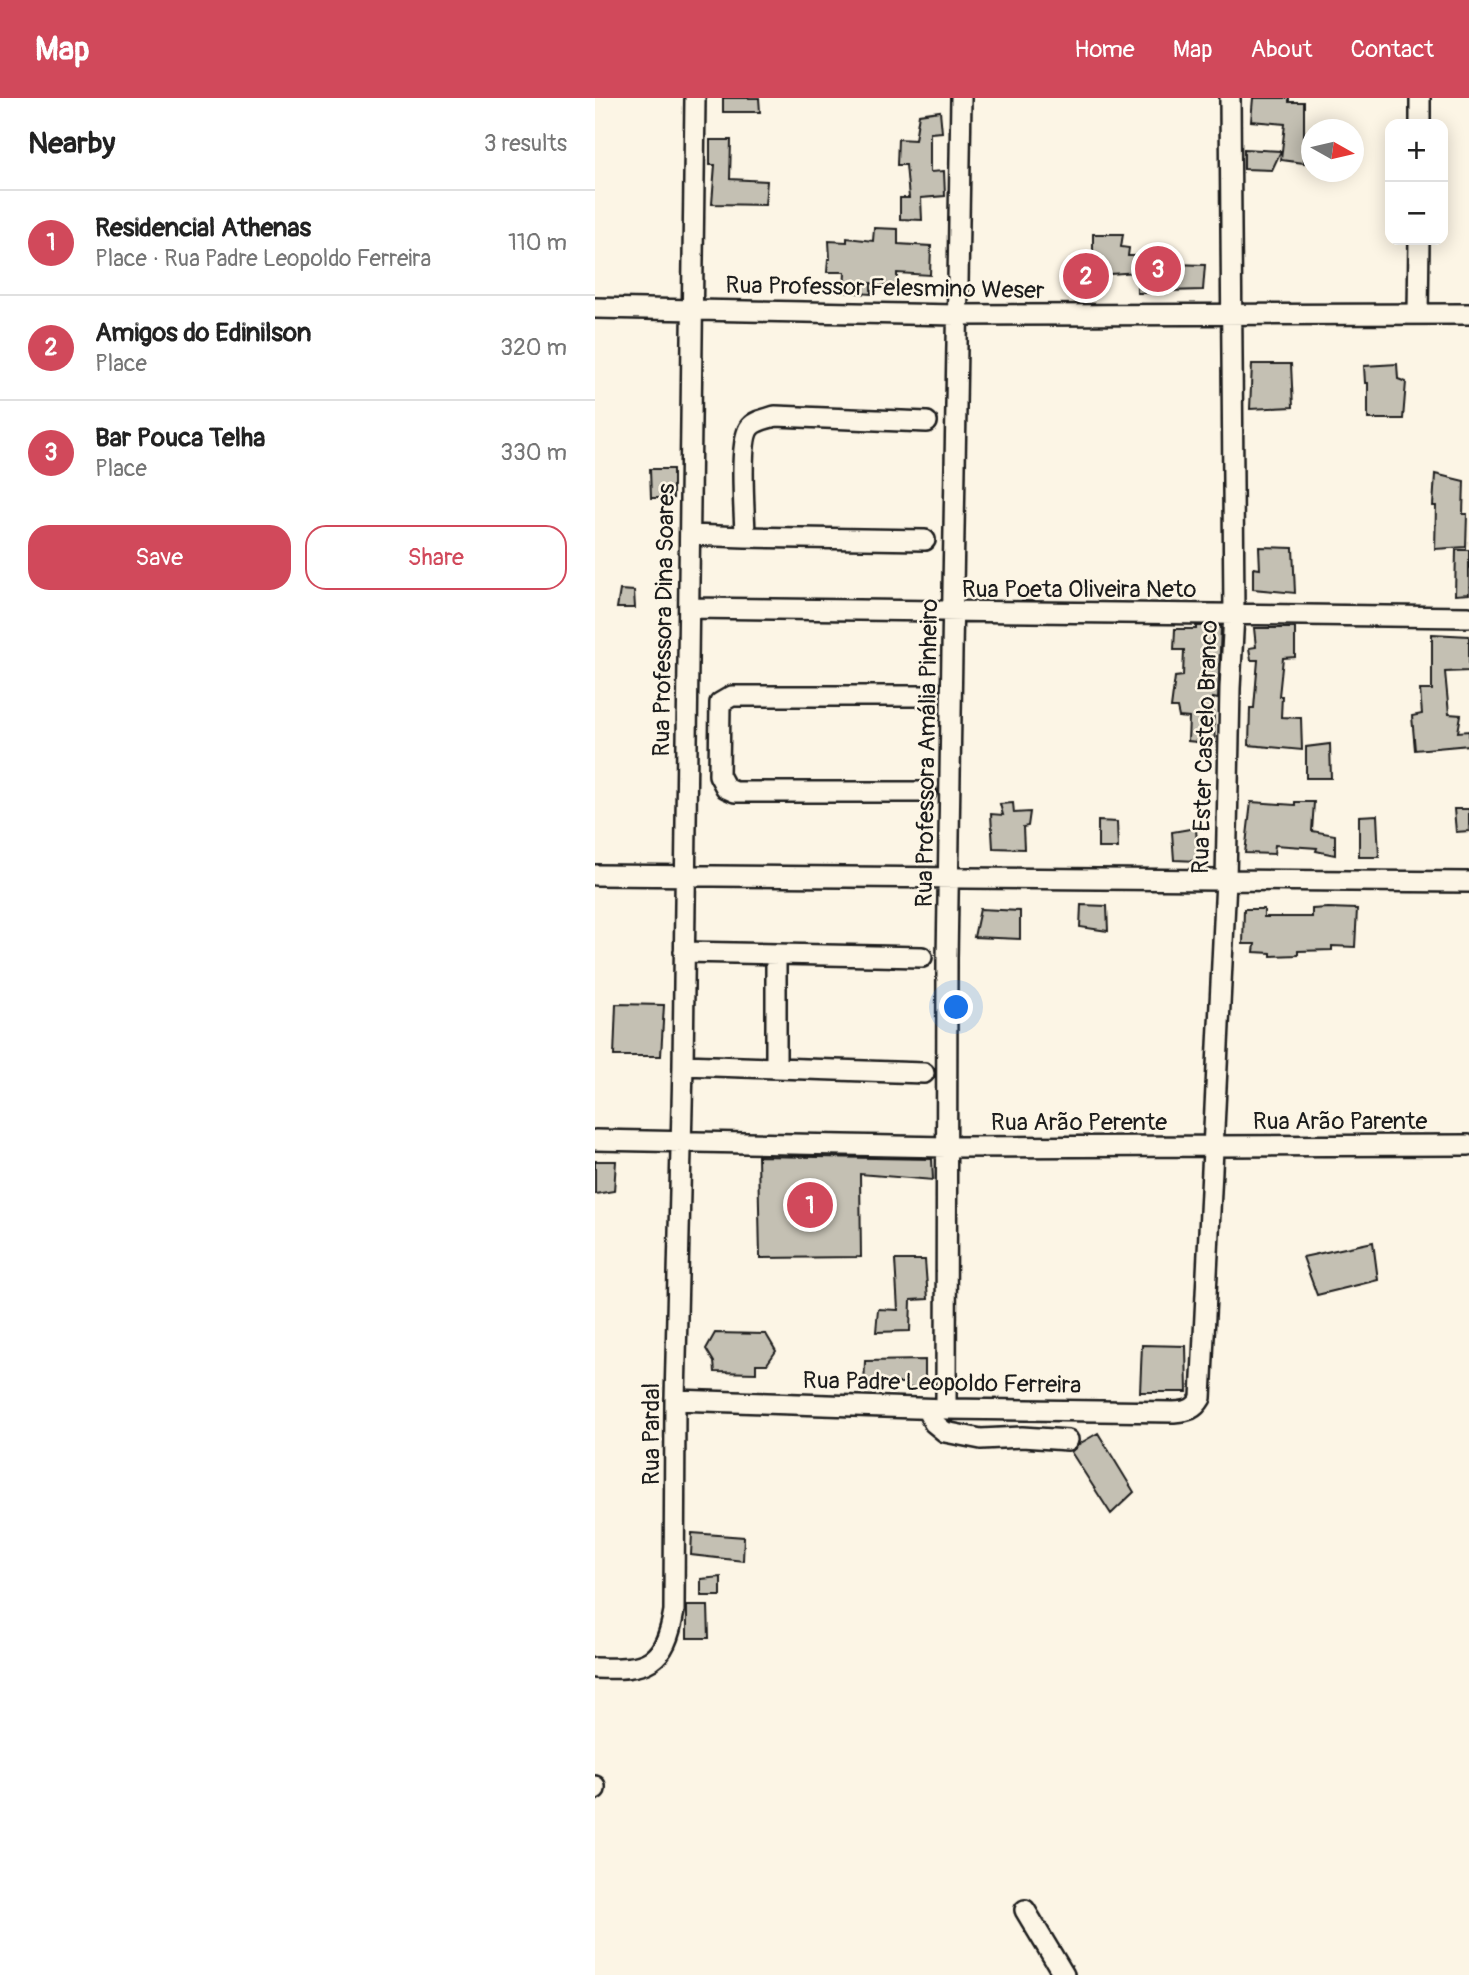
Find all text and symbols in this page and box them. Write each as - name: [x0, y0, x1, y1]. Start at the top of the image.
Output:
- text: Map: [35, 29, 90, 70]
- text: Home: [1074, 35, 1135, 64]
- text: Map: [1173, 35, 1213, 64]
- text: About: [1251, 35, 1313, 64]
- text: Contact: [1351, 35, 1434, 64]
- north arrow: [1301, 119, 1364, 182]
- map controls: [1385, 119, 1448, 245]
- button: +: [1385, 119, 1448, 182]
- text: Nearby: [28, 125, 115, 162]
- text: 3 results: [484, 129, 567, 158]
- button: −: [1385, 182, 1448, 245]
- text: Residencial Athenas: [95, 212, 311, 244]
- text: 1: [47, 228, 56, 257]
- text: 110 m: [508, 228, 567, 257]
- pin: 3: [1135, 243, 1181, 295]
- text: Place · Rua Padre Leopoldo Ferreira: [95, 244, 431, 273]
- pin: 2: [1063, 250, 1109, 302]
- street label: Rua Professor Felesmino Weser: [725, 271, 1045, 305]
- text: Amigos do Edinilson: [95, 317, 311, 349]
- text: 2: [45, 333, 57, 362]
- text: 320 m: [500, 333, 567, 362]
- text: Place: [95, 349, 147, 378]
- text: Bar Pouca Telha: [95, 422, 265, 454]
- text: 3: [45, 438, 57, 467]
- text: 330 m: [500, 438, 567, 467]
- text: Place: [95, 454, 147, 483]
- street label: Rua Professora Dina Soares: [647, 483, 681, 757]
- button: Save: [28, 525, 291, 590]
- button: Share: [305, 525, 567, 590]
- street label: Rua Poeta Oliveira Neto: [962, 575, 1196, 604]
- street label: Rua Professora Amália Pinheiro: [910, 598, 944, 908]
- street label: Rua Ester Castelo Branco: [1186, 619, 1224, 874]
- your location: [939, 990, 973, 1024]
- street label: Rua Arão Parente: [1253, 1107, 1428, 1136]
- street label: Rua Arão Perente: [991, 1108, 1167, 1137]
- pin: 1: [787, 1179, 833, 1231]
- street label: Rua Padre Leopoldo Ferreira: [803, 1366, 1081, 1400]
- street label: Rua Pardal: [637, 1383, 666, 1485]

